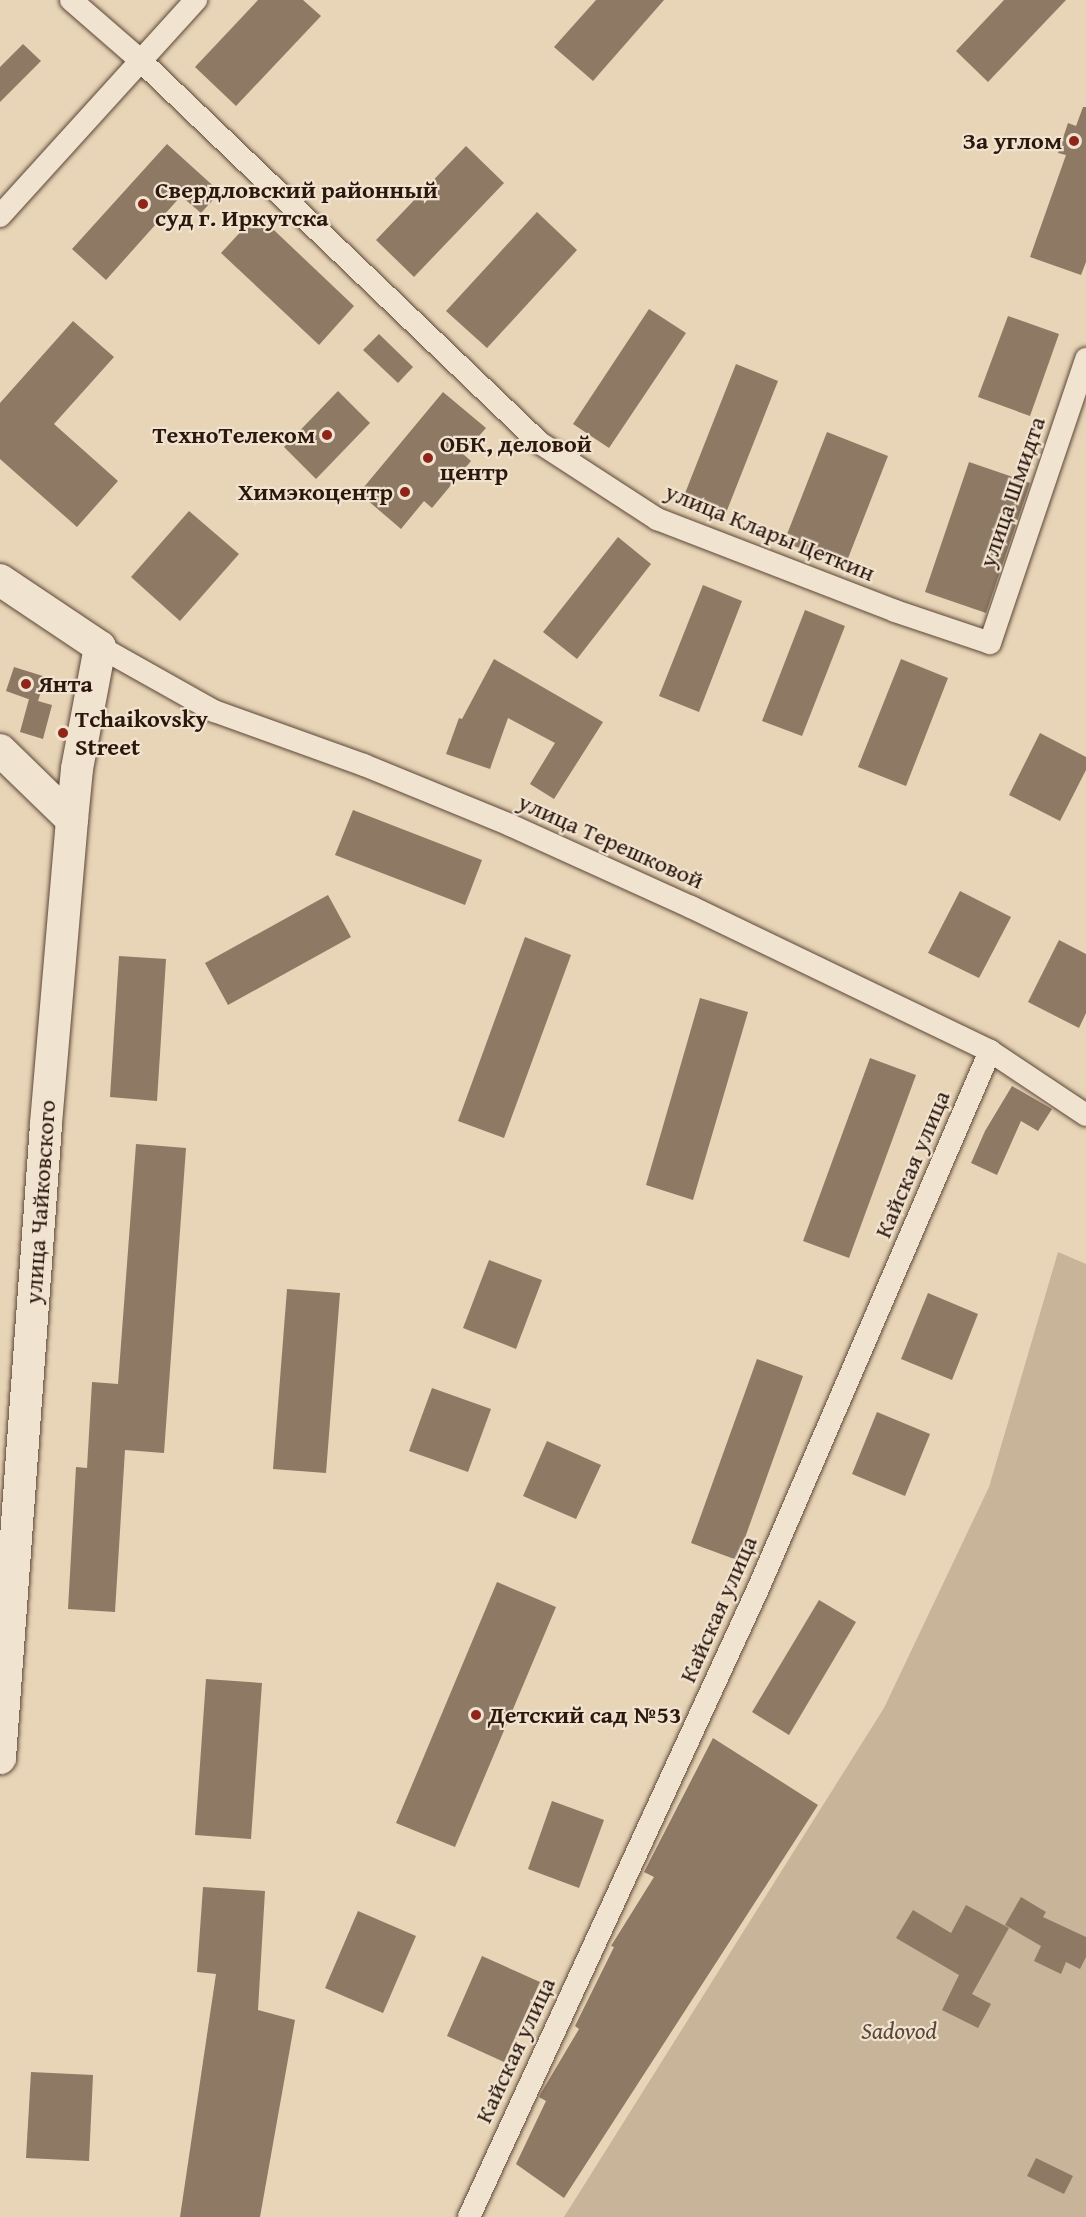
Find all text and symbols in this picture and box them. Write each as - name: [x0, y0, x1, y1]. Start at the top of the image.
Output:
- place label: За углом: [963, 127, 1062, 155]
- marker: За углом: [1067, 134, 1081, 148]
- place label: Свердловский районный суд г. Иркутска: [155, 176, 438, 232]
- marker: Свердловский районный суд г. Иркутска: [136, 197, 150, 211]
- street label: улица Шмидта: [973, 413, 1051, 571]
- place label: ТехноТелеком: [152, 421, 315, 449]
- marker: ТехноТелеком: [320, 428, 334, 442]
- place label: ОБК, деловой центр: [440, 430, 592, 486]
- marker: ОБК, деловой центр: [421, 451, 435, 465]
- street label: улица Клары Цеткин: [661, 477, 879, 587]
- place label: Химэкоцентр: [238, 478, 393, 506]
- marker: Химэкоцентр: [398, 485, 412, 499]
- place label: Янта: [38, 670, 93, 698]
- marker: Янта: [19, 677, 33, 691]
- place label: Tchaikovsky Street: [75, 705, 208, 761]
- marker: Tchaikovsky Street: [56, 726, 70, 740]
- street label: улица Терешковой: [514, 787, 708, 895]
- street label: Кайская улица: [868, 1086, 956, 1242]
- street label: улица Чайковского: [18, 1099, 62, 1305]
- street label: Кайская улица: [673, 1531, 763, 1687]
- place label: Детский сад №53: [488, 1701, 681, 1729]
- marker: Детский сад №53: [469, 1708, 483, 1722]
- street label: Кайская улица: [469, 1973, 561, 2127]
- park label: Sadovod: [861, 2017, 937, 2045]

